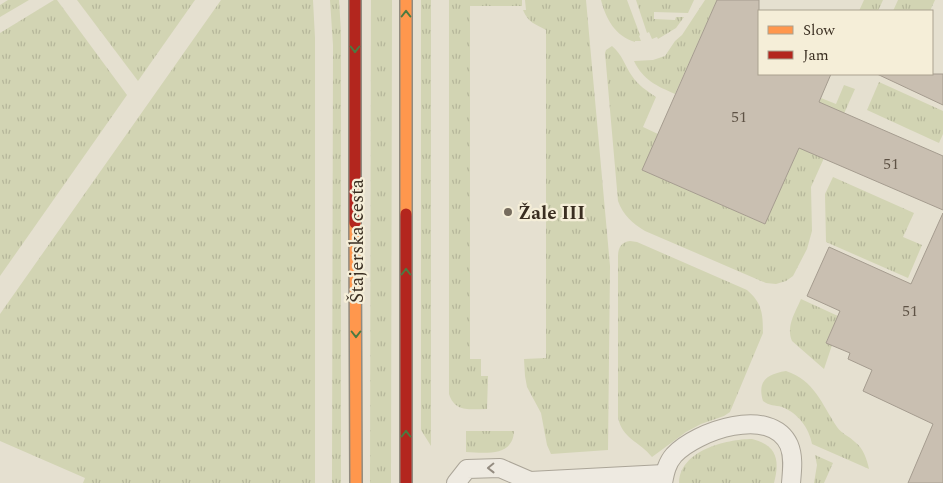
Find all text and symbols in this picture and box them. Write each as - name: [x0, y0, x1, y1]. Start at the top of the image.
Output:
- one-way arrow: [401, 10, 411, 18]
- legend: [758, 10, 933, 75]
- text: Slow: [803, 19, 835, 42]
- text: Jam: [803, 44, 829, 67]
- one-way arrow: [350, 45, 360, 53]
- house number: 51: [731, 105, 747, 129]
- house number: 51: [883, 152, 899, 176]
- street label: Štajerska cesta: [343, 178, 372, 303]
- place label: Žale III: [518, 199, 585, 228]
- marker: Žale III: [502, 206, 514, 218]
- one-way arrow: [401, 268, 411, 276]
- house number: 51: [902, 299, 918, 323]
- one-way arrow: [351, 330, 361, 338]
- one-way arrow: [401, 430, 411, 438]
- one-way arrow: [486, 463, 494, 473]

